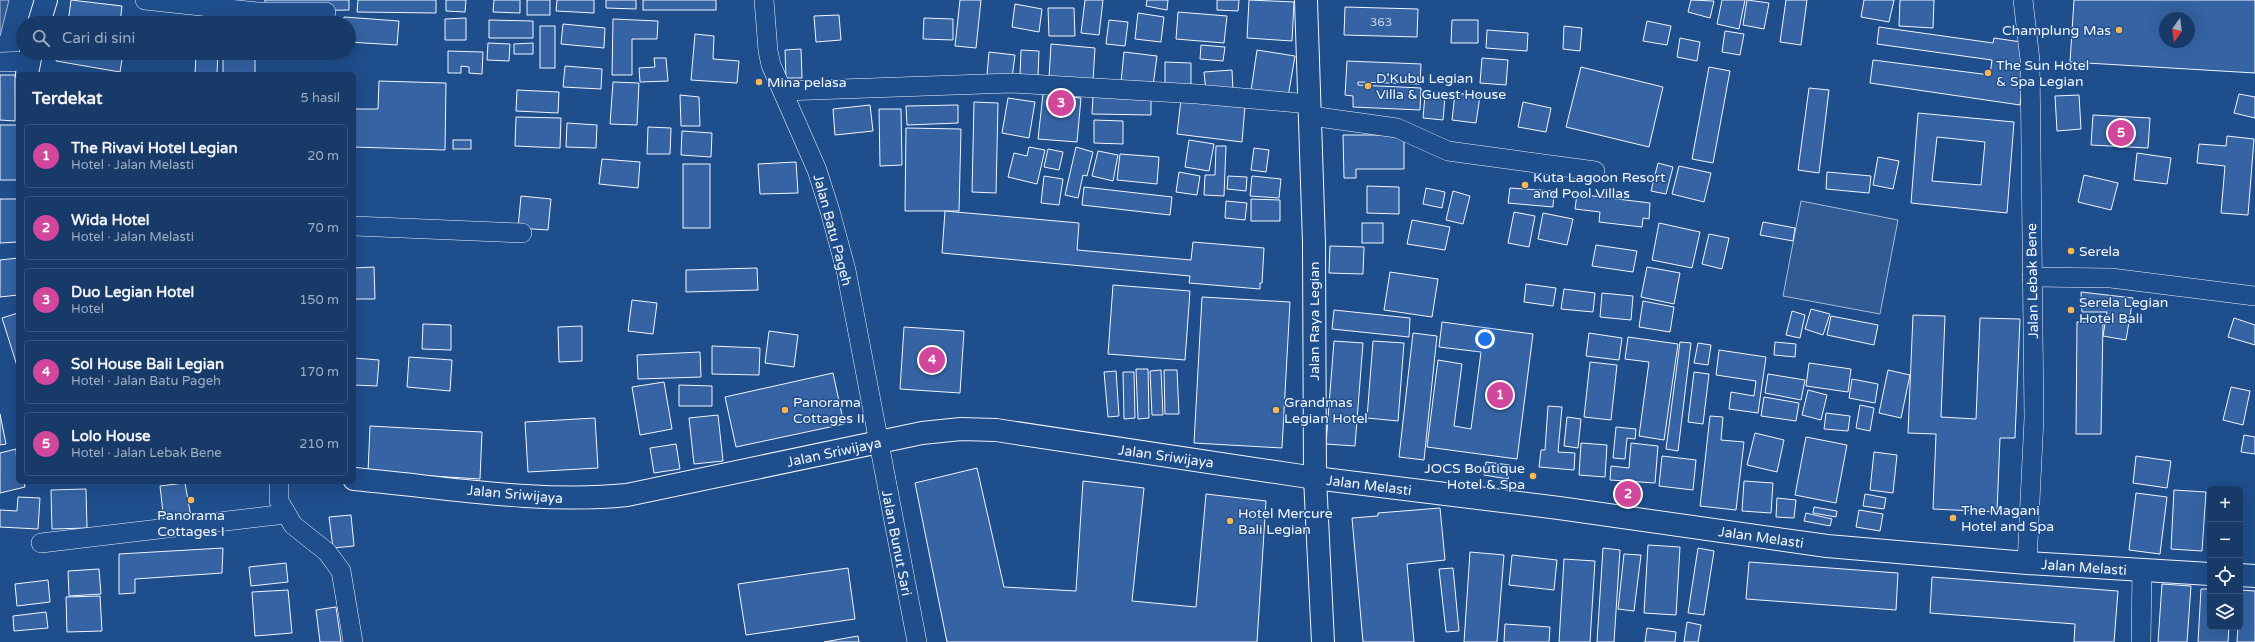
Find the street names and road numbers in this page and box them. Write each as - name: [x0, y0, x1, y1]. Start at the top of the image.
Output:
- street label: Jalan Batu Pageh: [809, 172, 856, 288]
- street label: Jalan Lebak Bene: [2023, 223, 2042, 339]
- street label: Jalan Raya Legian: [1306, 261, 1323, 381]
- street label: Jalan Sriwijaya: [785, 434, 883, 471]
- street label: Jalan Sriwijaya: [1117, 441, 1215, 472]
- street label: Jalan Melasti: [1325, 472, 1413, 499]
- street label: Jalan Sriwijaya: [466, 482, 564, 507]
- street label: Jalan Bunut Sari: [878, 489, 915, 597]
- street label: Jalan Melasti: [1717, 523, 1805, 552]
- street label: Jalan Melasti: [2040, 556, 2127, 579]

